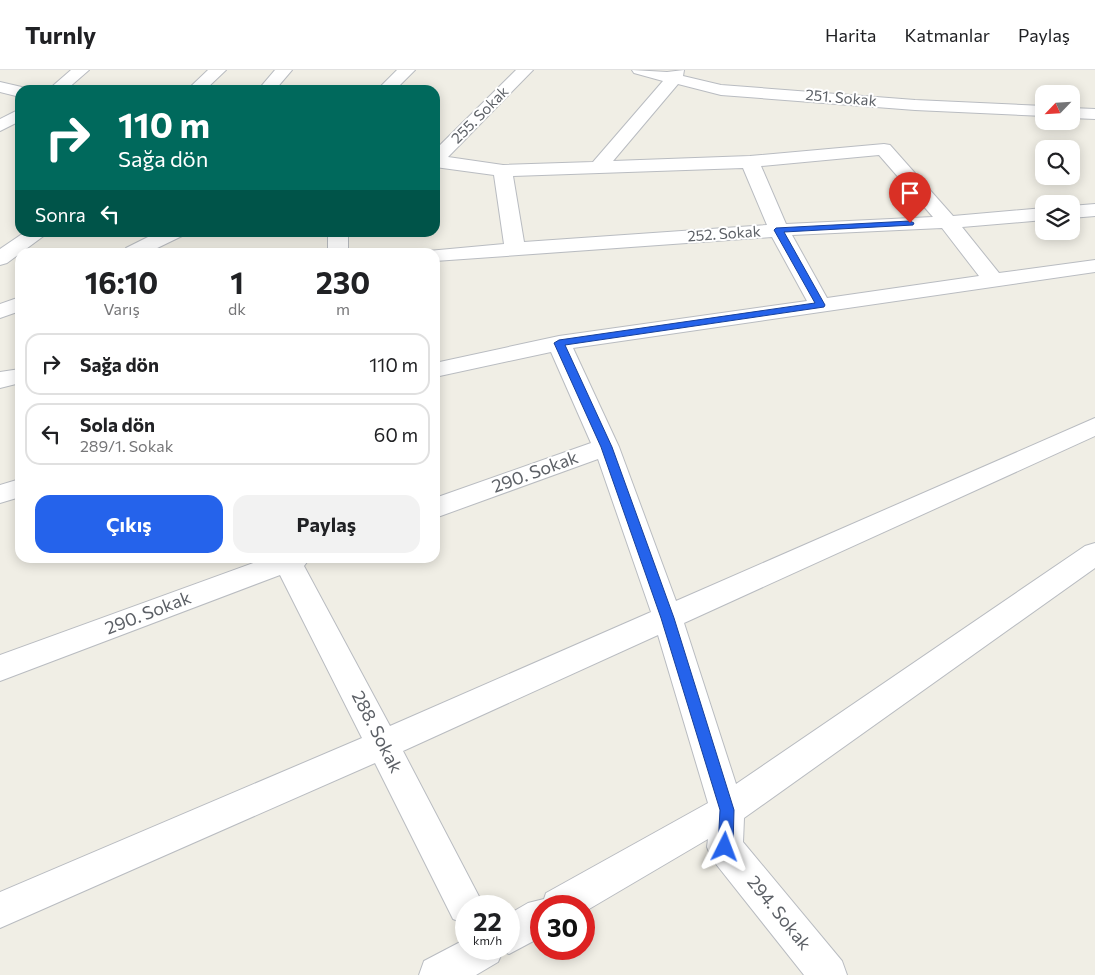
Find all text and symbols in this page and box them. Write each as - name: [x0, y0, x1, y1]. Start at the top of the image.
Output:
- text: Turnly: [25, 20, 96, 49]
- text: Harita: [825, 24, 877, 46]
- text: Katmanlar: [905, 24, 990, 46]
- text: Paylaş: [1018, 24, 1070, 46]
- street label: 255. Sokak: [447, 82, 512, 147]
- street label: 251. Sokak: [805, 85, 878, 109]
- north arrow: [1035, 85, 1080, 130]
- map controls: [1035, 85, 1080, 240]
- text: 110 m: [118, 102, 210, 145]
- icon: right: [35, 105, 100, 170]
- button: search: [1035, 140, 1080, 185]
- text: Sağa dön: [118, 145, 208, 172]
- pin: [889, 172, 931, 223]
- icon: arrive: [896, 179, 924, 207]
- button: layers: [1035, 195, 1080, 240]
- icon: left: [96, 200, 124, 228]
- text: Sonra: [35, 203, 86, 226]
- street label: 252. Sokak: [687, 221, 761, 245]
- text: 16:10: [85, 263, 158, 300]
- text: 1: [230, 263, 244, 300]
- text: 230: [316, 263, 370, 300]
- text: Varış: [103, 299, 140, 318]
- text: dk: [228, 299, 246, 318]
- text: m: [336, 299, 350, 318]
- icon: right: [37, 350, 65, 378]
- text: Sağa dön: [80, 353, 159, 376]
- text: 110 m: [369, 353, 418, 376]
- text: Sola dön: [80, 413, 155, 436]
- icon: left: [37, 420, 65, 448]
- text: 60 m: [374, 423, 418, 446]
- text: 289/1. Sokak: [80, 436, 173, 455]
- street label: 290. Sokak: [488, 445, 581, 497]
- button: Çıkış: [35, 495, 223, 553]
- button: Paylaş: [233, 495, 420, 553]
- street label: 290. Sokak: [102, 586, 194, 639]
- street label: 288. Sokak: [348, 687, 408, 777]
- position arrow: [698, 820, 750, 872]
- street label: 294. Sokak: [743, 871, 817, 954]
- speed limit sign: 30: [530, 895, 595, 960]
- text: 22: [473, 906, 502, 936]
- text: km/h: [473, 933, 502, 947]

